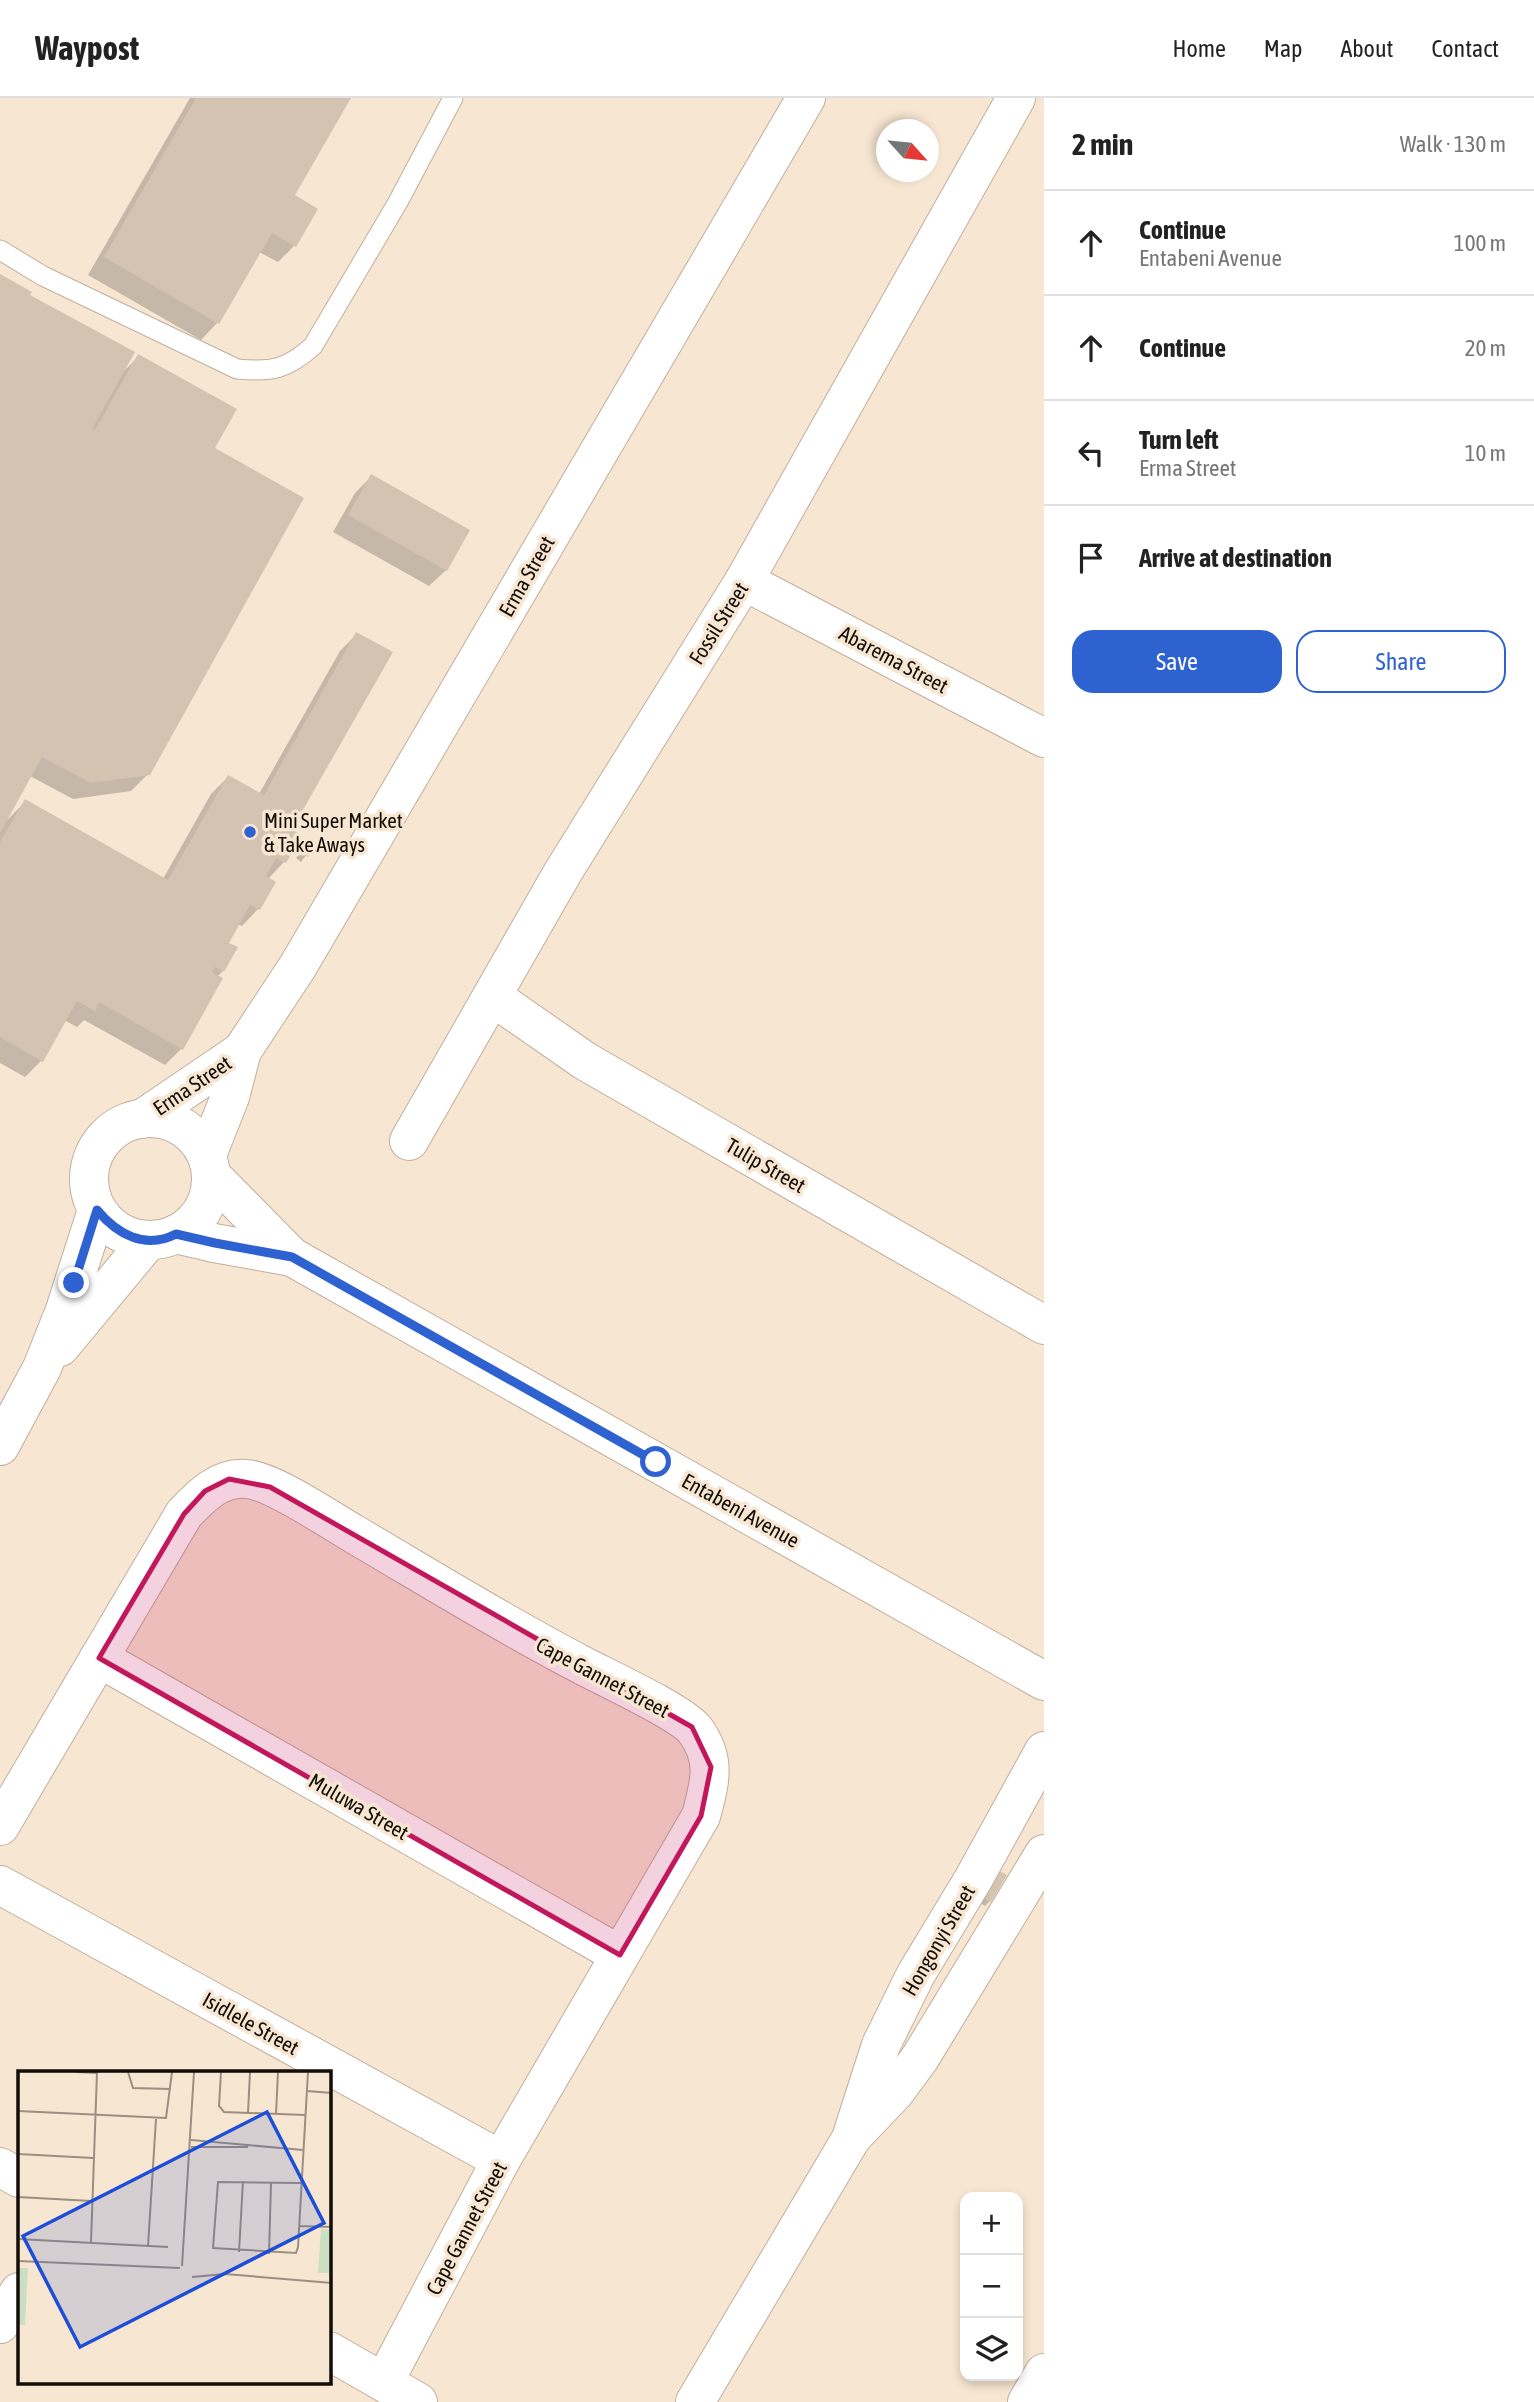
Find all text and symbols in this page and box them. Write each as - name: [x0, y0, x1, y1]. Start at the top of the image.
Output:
- text: Waypost: [35, 29, 139, 67]
- text: Home: [1172, 35, 1226, 62]
- text: Map: [1264, 35, 1302, 62]
- text: About: [1340, 35, 1393, 62]
- text: Contact: [1431, 35, 1499, 62]
- north arrow: [876, 119, 939, 182]
- text: 2 min: [1072, 127, 1133, 161]
- text: Walk · 130 m: [1400, 131, 1506, 157]
- text: Continue: [1139, 215, 1226, 245]
- icon: ahead: [1072, 224, 1110, 262]
- text: 100 m: [1454, 230, 1506, 256]
- text: Entabeni Avenue: [1139, 245, 1282, 271]
- icon: ahead: [1072, 329, 1110, 367]
- text: Continue: [1139, 333, 1226, 363]
- text: 20 m: [1465, 335, 1506, 361]
- text: Turn left: [1139, 425, 1219, 455]
- icon: left: [1072, 434, 1110, 472]
- text: 10 m: [1465, 440, 1506, 466]
- text: Erma Street: [1139, 455, 1236, 481]
- street label: Erma Street: [493, 531, 559, 621]
- icon: arrive: [1072, 539, 1110, 577]
- text: Arrive at destination: [1139, 543, 1332, 573]
- street label: Fossil Street: [683, 578, 753, 668]
- street label: Abarema Street: [836, 620, 952, 698]
- button: Save: [1072, 630, 1282, 693]
- button: Share: [1296, 630, 1506, 693]
- place label: Mini Super Market & Take Aways: [264, 808, 403, 856]
- marker: Mini Super Market & Take Aways: [242, 824, 258, 840]
- street label: Erma Street: [148, 1050, 236, 1120]
- street label: Tulip Street: [722, 1133, 810, 1197]
- route end: [58, 1267, 89, 1298]
- route start: [640, 1446, 671, 1477]
- street label: Entabeni Avenue: [678, 1468, 804, 1552]
- street label: Cape Gannet Street: [532, 1632, 674, 1722]
- street label: Muluwa Street: [305, 1768, 413, 1844]
- street label: Hongonyi Street: [897, 1881, 979, 1999]
- street label: Isidlele Street: [199, 1987, 303, 2059]
- inset map: [18, 2071, 331, 2384]
- street label: Cape Gannet Street: [421, 2157, 511, 2299]
- map controls: [960, 2192, 1023, 2381]
- button: +: [960, 2192, 1023, 2255]
- button: −: [960, 2255, 1023, 2318]
- button: layers: [960, 2318, 1023, 2381]

